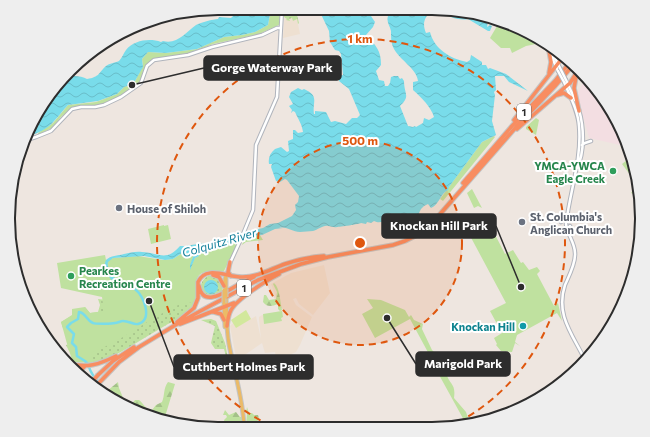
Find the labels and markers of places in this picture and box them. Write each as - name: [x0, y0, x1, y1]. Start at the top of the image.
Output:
- callout: Gorge Waterway Park: [204, 56, 341, 80]
- place label: YMCA-YWCA Eagle Creek: [534, 159, 606, 185]
- marker: YMCA-YWCA Eagle Creek: [608, 166, 618, 176]
- place label: House of Shiloh: [127, 202, 206, 215]
- marker: House of Shiloh: [114, 203, 124, 213]
- place label: St. Columbia's Anglican Church: [530, 210, 612, 236]
- callout: Knockan Hill Park: [382, 214, 496, 238]
- marker: St. Columbia's Anglican Church: [517, 217, 527, 227]
- centre of rings: [353, 236, 367, 250]
- place label: Pearkes Recreation Centre: [79, 264, 171, 290]
- marker: Pearkes Recreation Centre: [66, 271, 76, 281]
- place label: Knockan Hill: [451, 320, 515, 333]
- marker: Knockan Hill: [518, 321, 528, 331]
- callout: Marigold Park: [416, 352, 510, 376]
- callout: Cuthbert Holmes Park: [174, 355, 313, 379]

